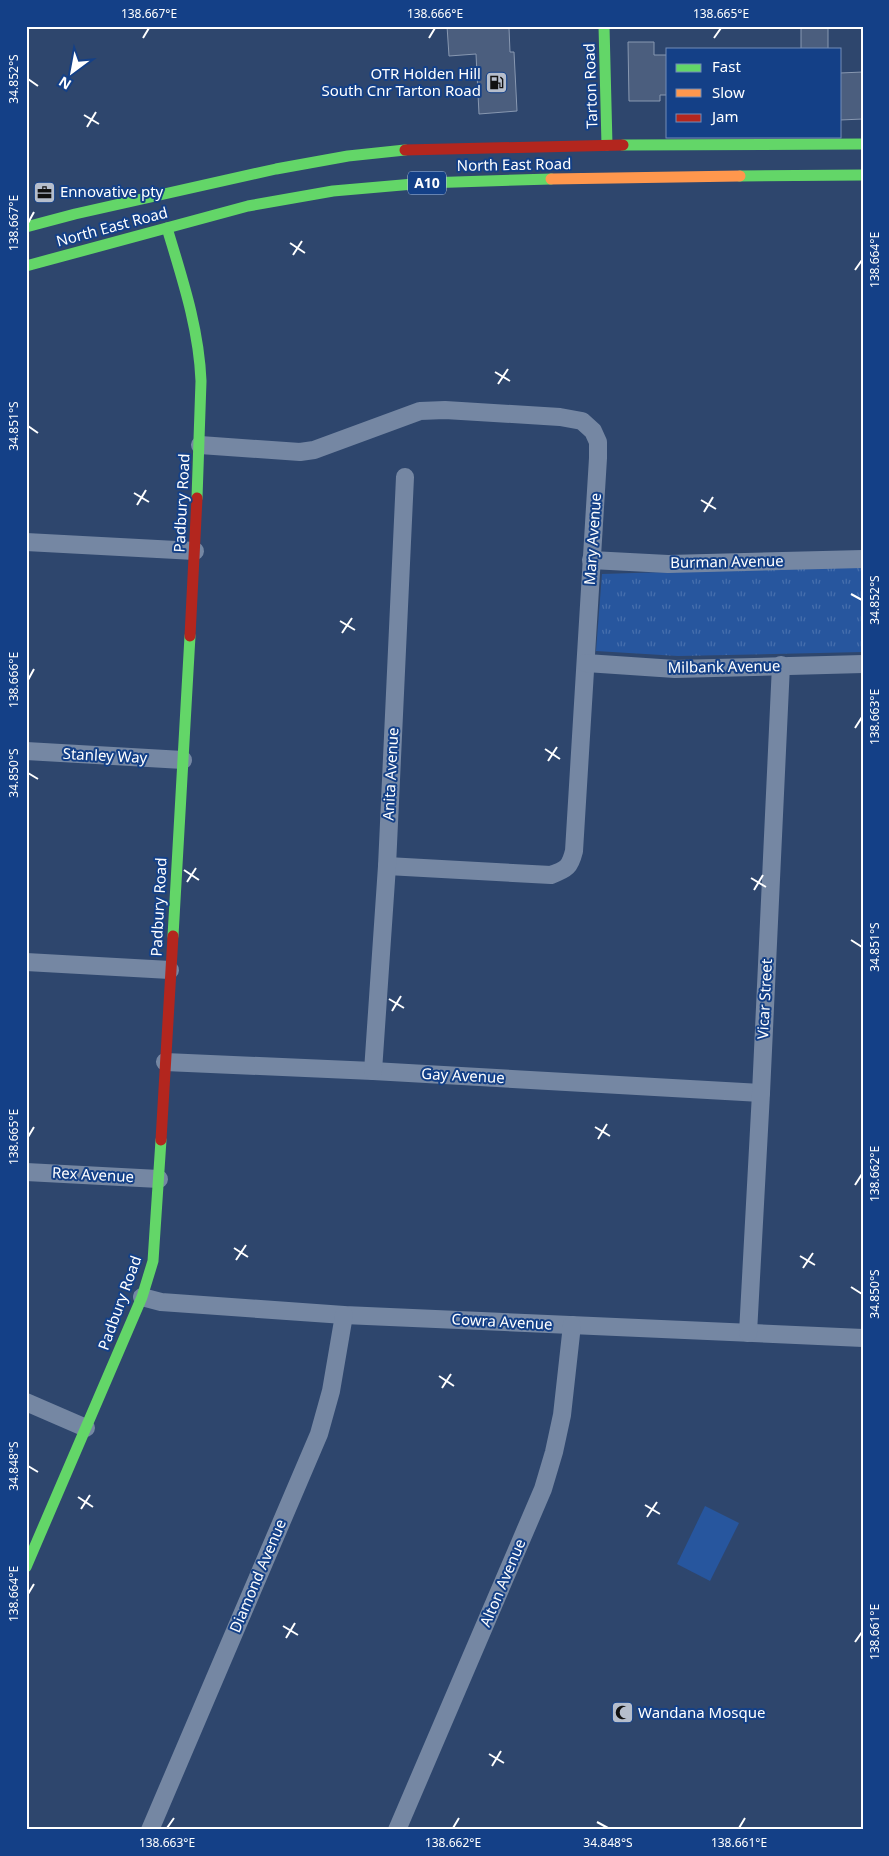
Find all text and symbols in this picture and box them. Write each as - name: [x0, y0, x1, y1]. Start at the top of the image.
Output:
- text: 138.667°E: [121, 5, 177, 22]
- text: 138.666°E: [407, 5, 463, 22]
- text: 138.665°E: [693, 5, 749, 22]
- street label: Tarton Road: [579, 43, 601, 129]
- north arrow: [48, 48, 98, 98]
- legend: [666, 48, 842, 138]
- text: 34.852°S: [5, 54, 22, 104]
- text: Fast: [712, 56, 741, 76]
- place label: OTR Holden Hill South Cnr Tarton Road: [322, 63, 481, 100]
- fuel station icon: OTR Holden Hill South Cnr Tarton Road: [485, 71, 509, 95]
- text: N: [55, 72, 75, 95]
- text: Slow: [712, 82, 745, 102]
- text: Jam: [710, 106, 739, 126]
- street label: North East Road: [457, 153, 571, 175]
- road number: A10: [408, 172, 446, 194]
- office icon: Ennovative pty: [32, 180, 56, 204]
- place label: Ennovative pty: [60, 181, 164, 201]
- text: 138.667°E: [5, 195, 22, 251]
- street label: North East Road: [54, 202, 170, 251]
- text: 138.664°E: [866, 232, 883, 288]
- text: 34.851°S: [5, 401, 22, 451]
- street label: Padbury Road: [168, 453, 194, 553]
- street label: Mary Avenue: [579, 492, 605, 586]
- street label: Burman Avenue: [670, 550, 784, 572]
- text: 34.852°S: [866, 575, 883, 625]
- text: 138.666°E: [5, 652, 22, 708]
- street label: Milbank Avenue: [667, 655, 781, 677]
- text: 138.663°E: [866, 689, 883, 745]
- street label: Anita Avenue: [378, 727, 402, 821]
- street label: Stanley Way: [62, 743, 148, 767]
- text: 34.850°S: [5, 748, 22, 798]
- street label: Padbury Road: [145, 857, 171, 957]
- text: 34.851°S: [866, 922, 883, 972]
- street label: Vicar Street: [752, 958, 776, 1040]
- street label: Gay Avenue: [421, 1063, 505, 1087]
- text: 138.665°E: [5, 1109, 22, 1165]
- text: 138.662°E: [866, 1146, 883, 1202]
- street label: Rex Avenue: [52, 1162, 135, 1186]
- street label: Padbury Road: [93, 1253, 145, 1353]
- text: 34.850°S: [866, 1269, 883, 1319]
- street label: Cowra Avenue: [451, 1308, 553, 1334]
- text: 34.848°S: [5, 1441, 22, 1491]
- street label: Diamond Avenue: [224, 1516, 290, 1635]
- street label: Alton Avenue: [475, 1536, 530, 1630]
- text: 138.664°E: [5, 1566, 22, 1622]
- text: 138.661°E: [866, 1604, 883, 1660]
- mosque icon: Wandana Mosque: [610, 1701, 634, 1725]
- place label: Wandana Mosque: [638, 1702, 765, 1722]
- text: 138.663°E: [139, 1834, 195, 1851]
- text: 138.662°E: [425, 1834, 481, 1851]
- text: 34.848°S: [583, 1834, 633, 1851]
- text: 138.661°E: [711, 1834, 767, 1851]

